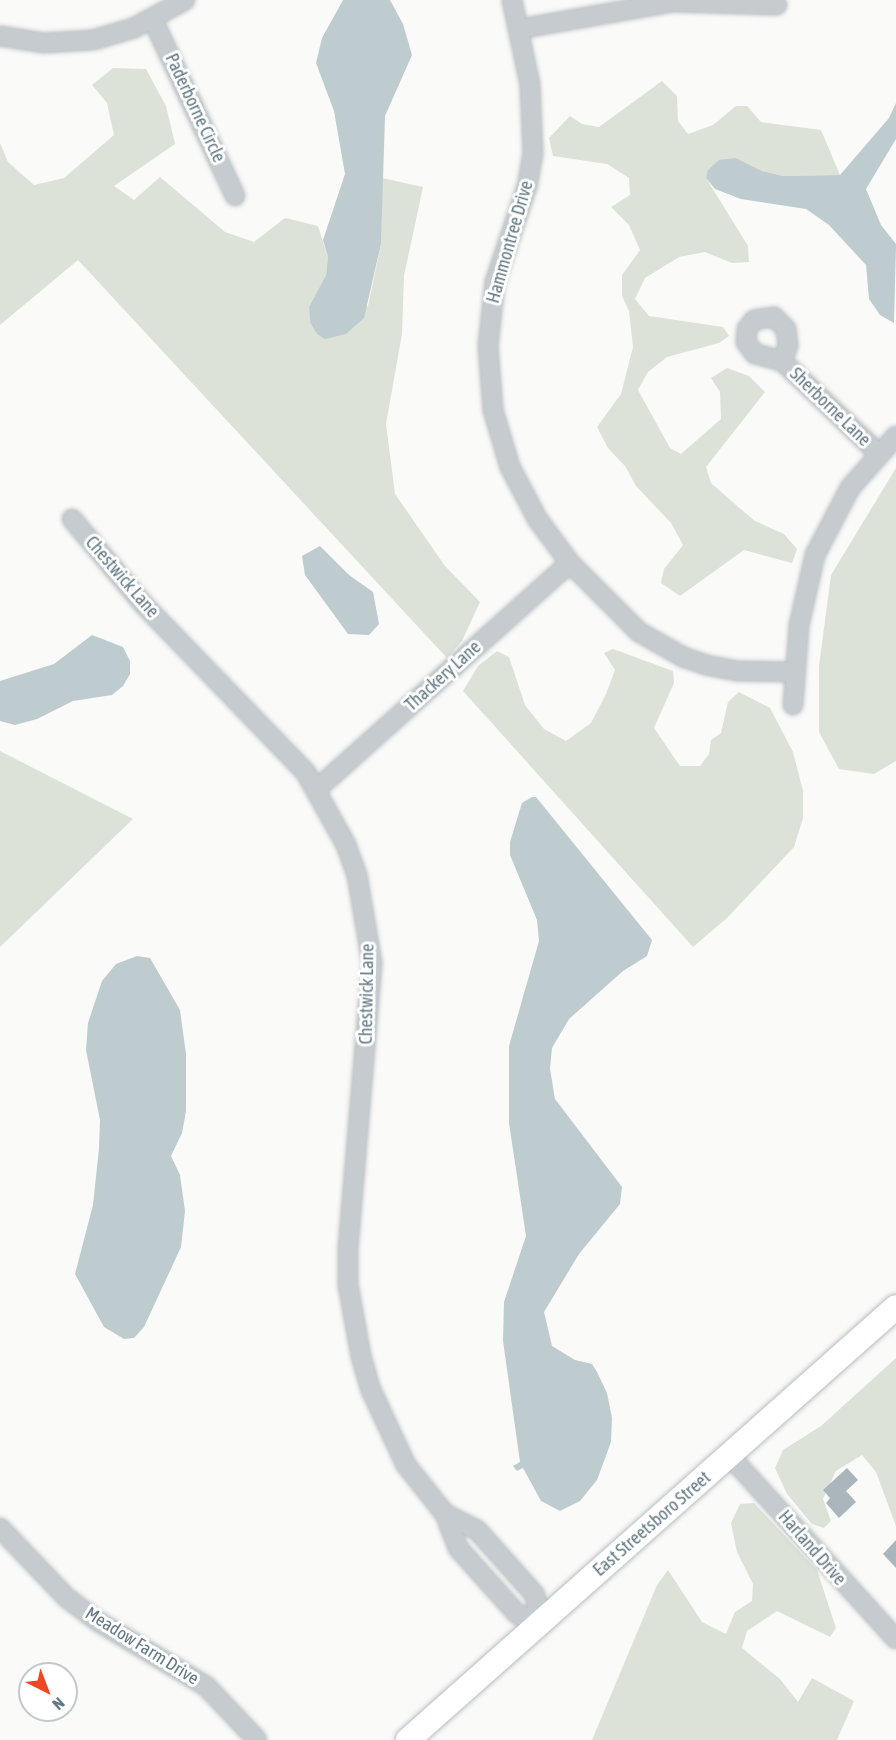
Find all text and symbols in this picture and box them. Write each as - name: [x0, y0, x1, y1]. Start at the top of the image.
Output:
- street label: Paderborne Circle: [160, 50, 230, 166]
- street label: Hammontree Drive: [482, 178, 538, 306]
- street label: Sherborne Lane: [785, 363, 875, 451]
- street label: Chestwick Lane: [81, 532, 163, 622]
- street label: Thackery Lane: [401, 636, 485, 716]
- street label: Chestwick Lane: [355, 943, 379, 1045]
- street label: East Streetsboro Street: [589, 1467, 715, 1581]
- street label: Harland Drive: [774, 1506, 850, 1590]
- street label: Meadow Farm Drive: [81, 1603, 203, 1689]
- north arrow: [18, 1662, 78, 1722]
- text: N: [49, 1694, 68, 1714]

